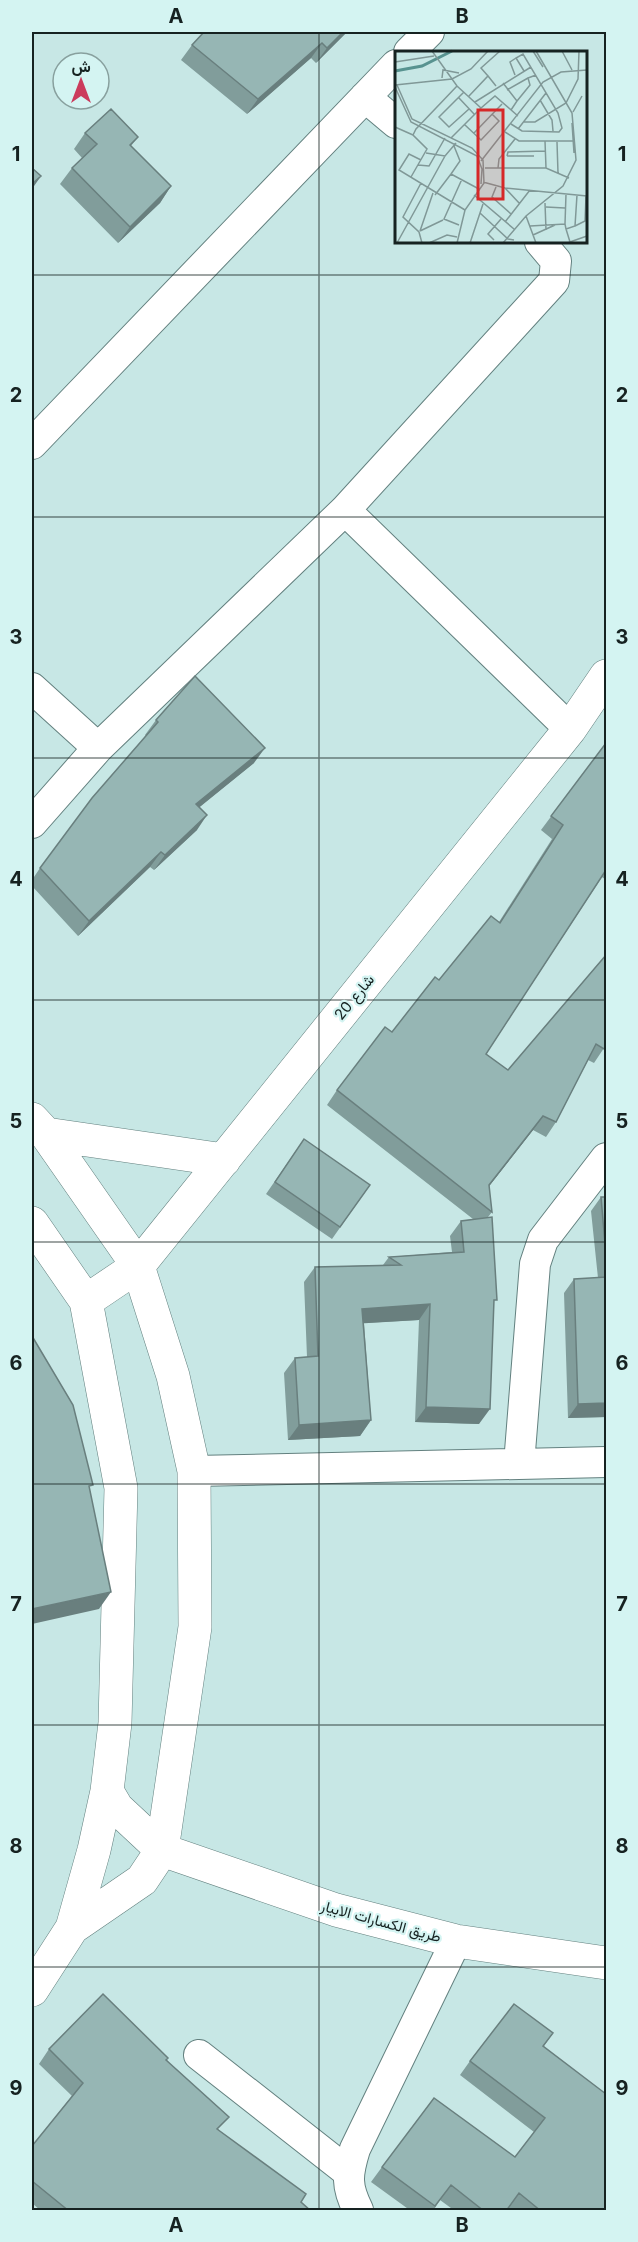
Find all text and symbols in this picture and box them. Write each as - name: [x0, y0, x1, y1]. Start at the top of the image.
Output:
- text: A: [169, 4, 184, 28]
- text: B: [455, 4, 469, 28]
- north arrow: [51, 51, 111, 111]
- inset map: [395, 51, 587, 243]
- text: ش: [71, 56, 91, 76]
- text: 1: [12, 142, 20, 166]
- text: 1: [618, 142, 626, 166]
- text: 2: [10, 383, 22, 407]
- text: 2: [616, 383, 628, 407]
- text: 3: [10, 625, 22, 649]
- text: 3: [616, 625, 628, 649]
- text: 4: [9, 867, 23, 891]
- text: 4: [615, 867, 629, 891]
- street label: شارع 20: [330, 970, 380, 1025]
- text: 5: [10, 1109, 22, 1133]
- text: 5: [616, 1109, 628, 1133]
- text: 6: [10, 1351, 23, 1375]
- text: 6: [616, 1351, 629, 1375]
- text: 7: [10, 1592, 22, 1616]
- text: 7: [616, 1592, 628, 1616]
- text: 8: [9, 1834, 23, 1858]
- text: 8: [615, 1834, 629, 1858]
- street label: طريق الكسارات الابيار: [317, 1896, 444, 1947]
- text: 9: [10, 2076, 23, 2100]
- text: 9: [616, 2076, 629, 2100]
- text: A: [169, 2213, 184, 2237]
- text: B: [455, 2213, 469, 2237]

